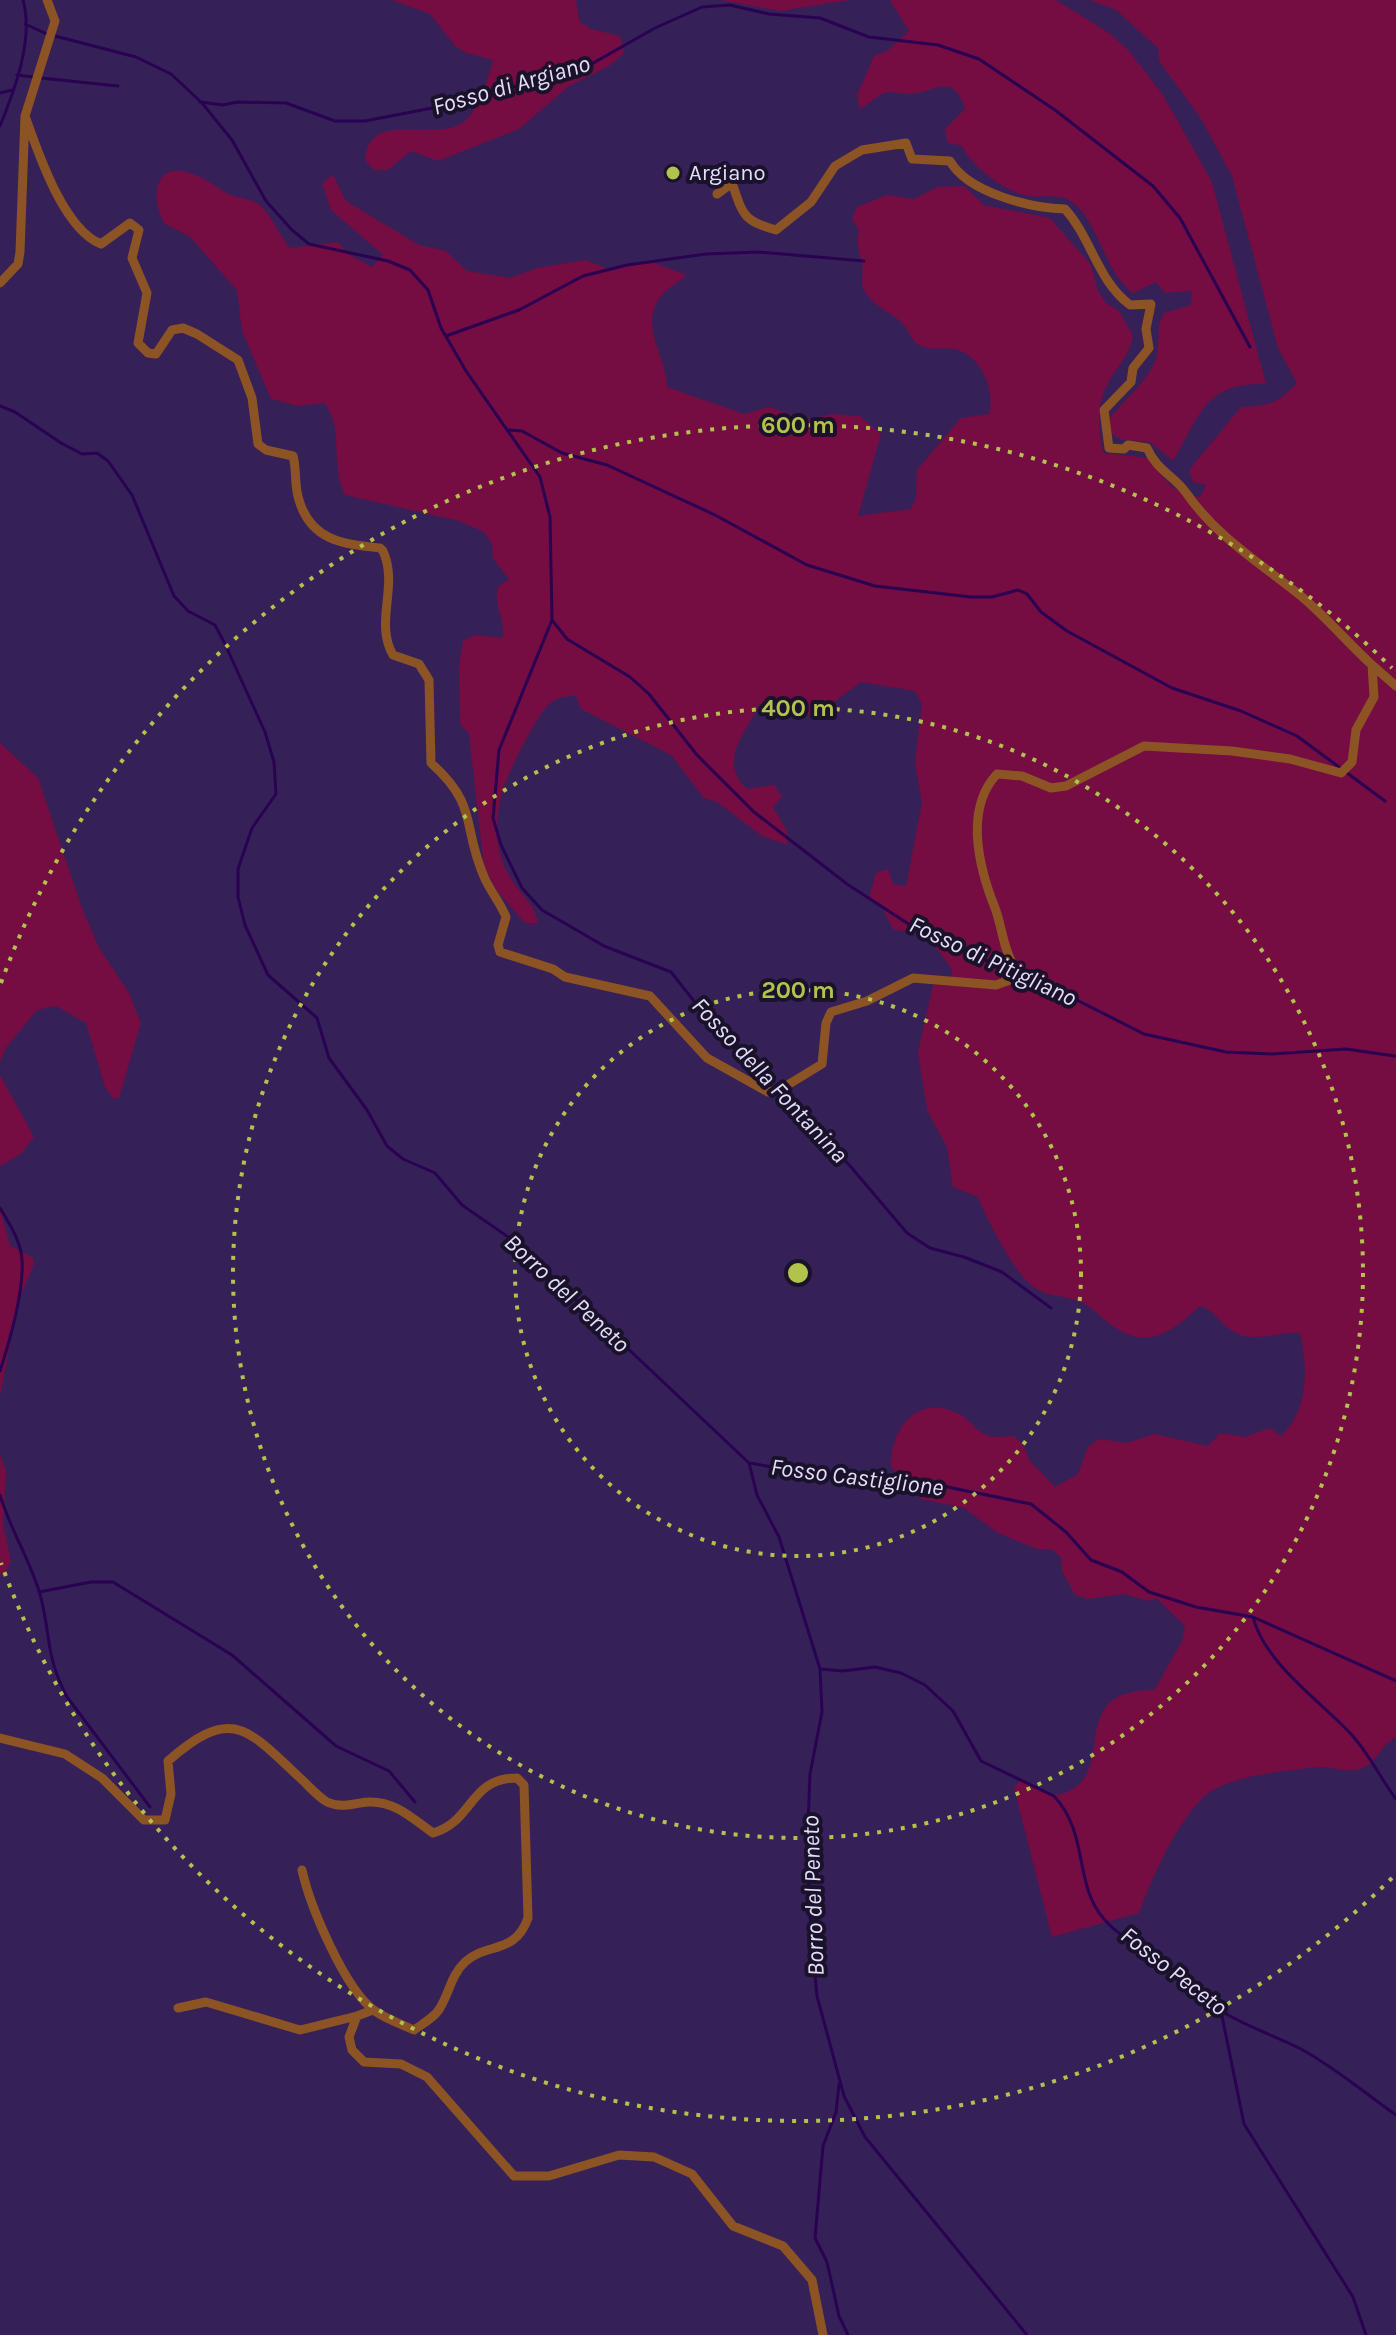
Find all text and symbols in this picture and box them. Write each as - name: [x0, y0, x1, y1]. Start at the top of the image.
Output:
- water label: Fosso di Argiano: [429, 49, 593, 121]
- place label: Argiano: [689, 160, 766, 186]
- marker: Argiano: [664, 164, 682, 182]
- text: 600 m: [761, 411, 835, 439]
- text: 400 m: [761, 694, 835, 722]
- water label: Fosso di Pitigliano: [905, 910, 1081, 1012]
- text: 200 m: [761, 976, 835, 1004]
- water label: Fosso della Fontanina: [686, 992, 854, 1168]
- water label: Borro del Peneto: [499, 1228, 636, 1358]
- centre of rings: [784, 1259, 812, 1287]
- water label: Fosso Castiglione: [769, 1452, 945, 1502]
- water label: Borro del Peneto: [796, 1815, 830, 1977]
- water label: Fosso Peceto: [1115, 1921, 1233, 2021]

